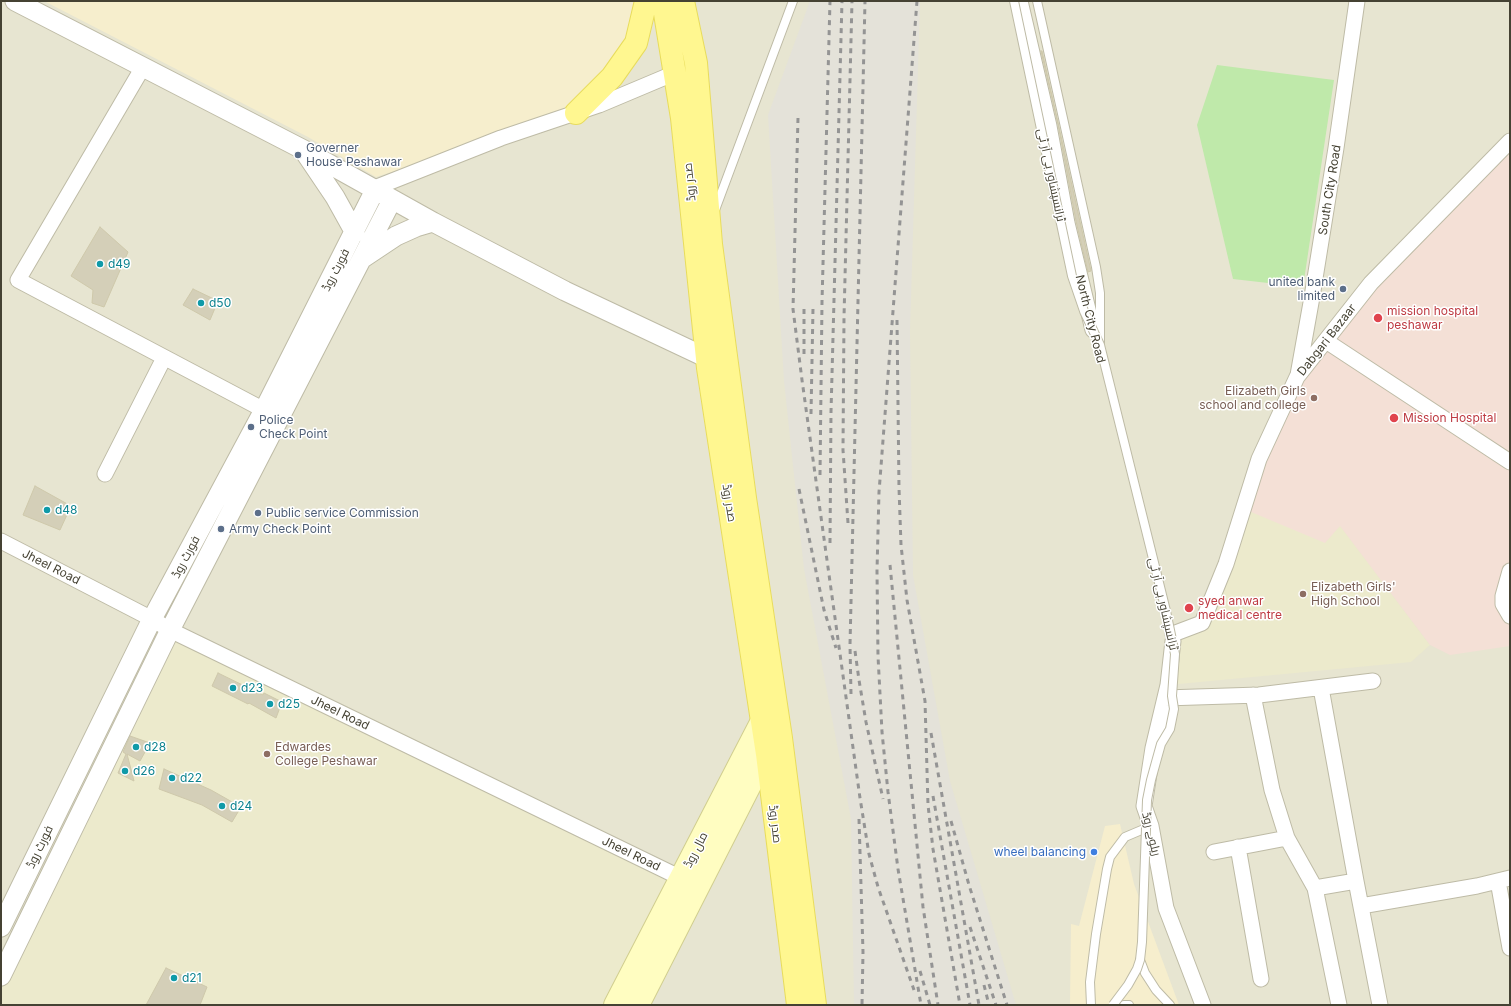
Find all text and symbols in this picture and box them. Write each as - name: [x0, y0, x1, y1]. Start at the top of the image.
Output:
- street label: ٹرانسپشاور بی آر ٹی: [1034, 127, 1068, 223]
- place label: Governer House Peshawar: [306, 141, 402, 169]
- street label: South City Road: [1316, 144, 1344, 236]
- marker: Governer House Peshawar: [293, 150, 303, 160]
- street label: صدر روڈ: [681, 162, 699, 202]
- street label: فورٹ روڈ: [319, 246, 353, 294]
- place label: d49: [108, 257, 131, 271]
- marker: d49: [95, 259, 105, 269]
- street label: North City Road: [1072, 273, 1108, 365]
- place label: united bank limited: [1269, 275, 1335, 303]
- marker: united bank limited: [1338, 284, 1348, 294]
- place label: d50: [209, 296, 231, 310]
- marker: d50: [196, 298, 206, 308]
- street label: Dabgari Bazaar: [1295, 301, 1359, 379]
- place label: mission hospital peshawar: [1387, 304, 1478, 332]
- marker: mission hospital peshawar: [1372, 312, 1384, 324]
- place label: Elizabeth Girls school and college: [1199, 384, 1306, 412]
- marker: Elizabeth Girls school and college: [1309, 393, 1319, 403]
- place label: Mission Hospital: [1403, 411, 1496, 425]
- marker: Mission Hospital: [1388, 412, 1400, 424]
- place label: Police Check Point: [259, 413, 327, 441]
- marker: Police Check Point: [246, 422, 256, 432]
- street label: صدر روڈ: [719, 483, 739, 523]
- place label: d48: [55, 503, 78, 517]
- marker: d48: [42, 505, 52, 515]
- place label: Public service Commission: [266, 506, 419, 520]
- marker: Public service Commission: [253, 508, 263, 518]
- place label: Army Check Point: [229, 522, 331, 536]
- marker: Army Check Point: [216, 524, 226, 534]
- street label: فورٹ روڈ: [169, 533, 203, 581]
- street label: Jheel Road: [20, 546, 82, 588]
- street label: ٹرانسپشاور بی آر ٹی: [1145, 556, 1181, 652]
- place label: Elizabeth Girls' High School: [1311, 580, 1396, 608]
- marker: Elizabeth Girls' High School: [1298, 589, 1308, 599]
- place label: syed anwar medical centre: [1198, 594, 1282, 622]
- marker: syed anwar medical centre: [1183, 602, 1195, 614]
- place label: d23: [241, 681, 263, 695]
- marker: d23: [228, 683, 238, 693]
- street label: Jheel Road: [308, 693, 372, 733]
- place label: d25: [278, 697, 300, 711]
- marker: d25: [265, 699, 275, 709]
- place label: d28: [144, 740, 166, 754]
- place label: Edwardes College Peshawar: [275, 740, 377, 768]
- marker: d28: [131, 742, 141, 752]
- marker: Edwardes College Peshawar: [262, 749, 272, 759]
- place label: d26: [133, 764, 155, 778]
- marker: d26: [120, 766, 130, 776]
- place label: d22: [180, 771, 202, 785]
- marker: d22: [167, 773, 177, 783]
- place label: d24: [230, 799, 252, 813]
- marker: d24: [217, 801, 227, 811]
- street label: صدر روڈ: [766, 804, 784, 844]
- street label: ریلوے روڈ: [1139, 811, 1163, 857]
- street label: فورٹ روڈ: [24, 823, 56, 871]
- street label: مال روڈ: [681, 830, 711, 870]
- street label: Jheel Road: [599, 834, 663, 874]
- place label: wheel balancing: [994, 845, 1086, 859]
- marker: wheel balancing: [1089, 847, 1099, 857]
- place label: d21: [182, 971, 202, 985]
- marker: d21: [169, 973, 179, 983]

